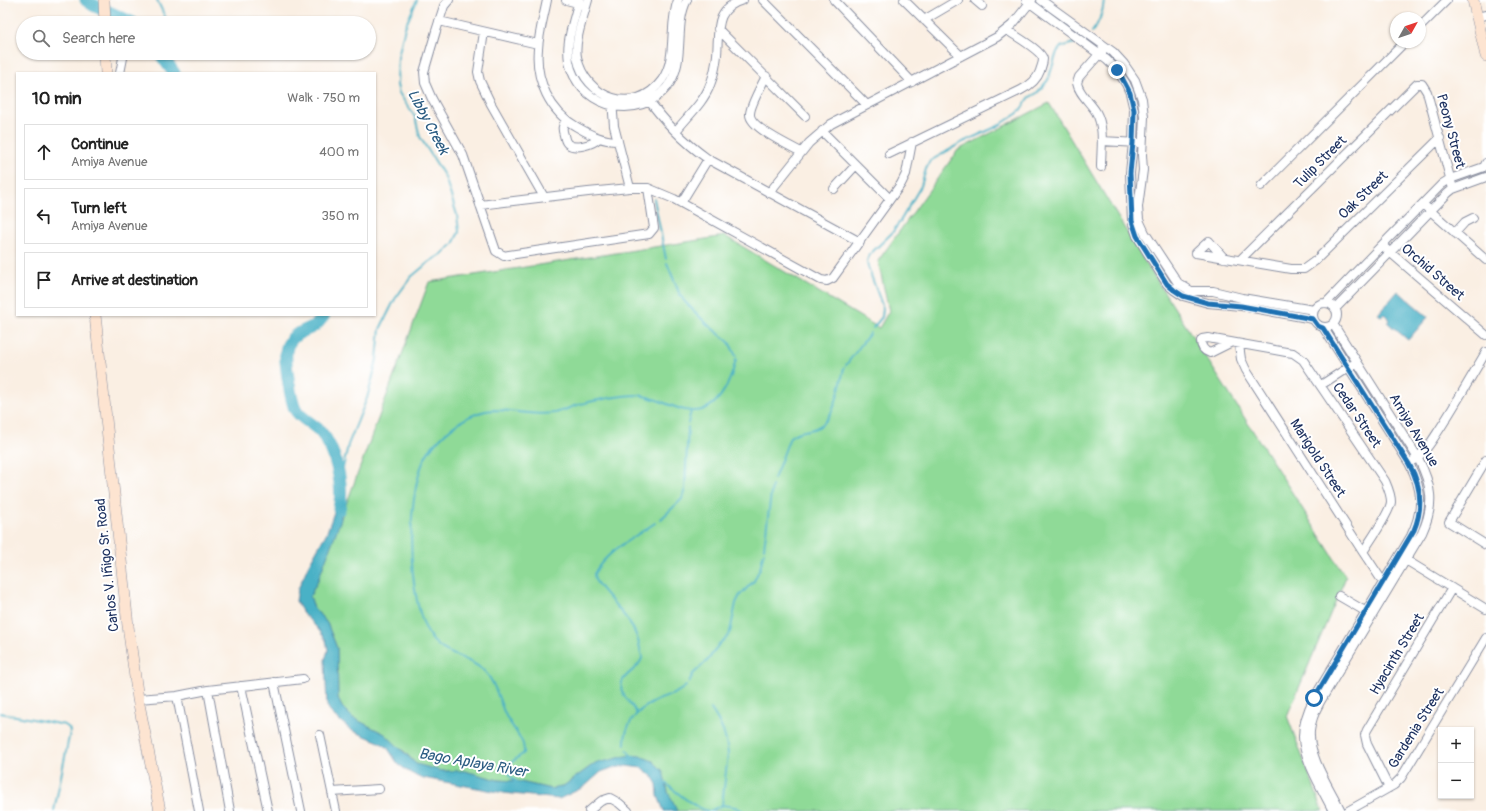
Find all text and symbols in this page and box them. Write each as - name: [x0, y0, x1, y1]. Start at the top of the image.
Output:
- north arrow: [1390, 12, 1426, 48]
- search box: [16, 16, 376, 60]
- icon: search: [30, 27, 52, 49]
- text: Search here: [62, 29, 135, 48]
- route end: [1108, 61, 1126, 79]
- water label: Libby Creek: [403, 86, 454, 159]
- text: 10 min: [32, 88, 82, 109]
- text: Walk · 750 m: [287, 90, 360, 106]
- street label: Peony Street: [1433, 92, 1469, 171]
- street label: Tulip Street: [1290, 132, 1350, 192]
- text: Continue: [71, 135, 129, 154]
- icon: ahead: [33, 141, 55, 163]
- text: 400 m: [319, 144, 359, 160]
- text: Amiya Avenue: [71, 154, 147, 170]
- street label: Oak Street: [1335, 167, 1392, 223]
- text: Turn left: [71, 199, 127, 218]
- icon: left: [33, 205, 55, 227]
- text: 350 m: [321, 208, 359, 224]
- text: Amiya Avenue: [71, 218, 147, 234]
- street label: Orchid Street: [1398, 240, 1468, 304]
- icon: arrive: [33, 269, 55, 291]
- text: Arrive at destination: [71, 271, 198, 290]
- street label: Cedar Street: [1329, 379, 1385, 451]
- street label: Amiya Avenue: [1386, 390, 1443, 470]
- street label: Marigold Street: [1286, 416, 1350, 501]
- street label: Carlos V. Iñigo Sr. Road: [92, 497, 122, 633]
- street label: Hyacinth Street: [1366, 610, 1428, 698]
- street label: Gardenia Street: [1384, 684, 1448, 772]
- route start: [1305, 689, 1323, 707]
- map controls: [1438, 727, 1474, 799]
- button: +: [1438, 727, 1474, 763]
- water label: Bago Aplaya River: [417, 744, 530, 782]
- button: −: [1438, 763, 1474, 799]

